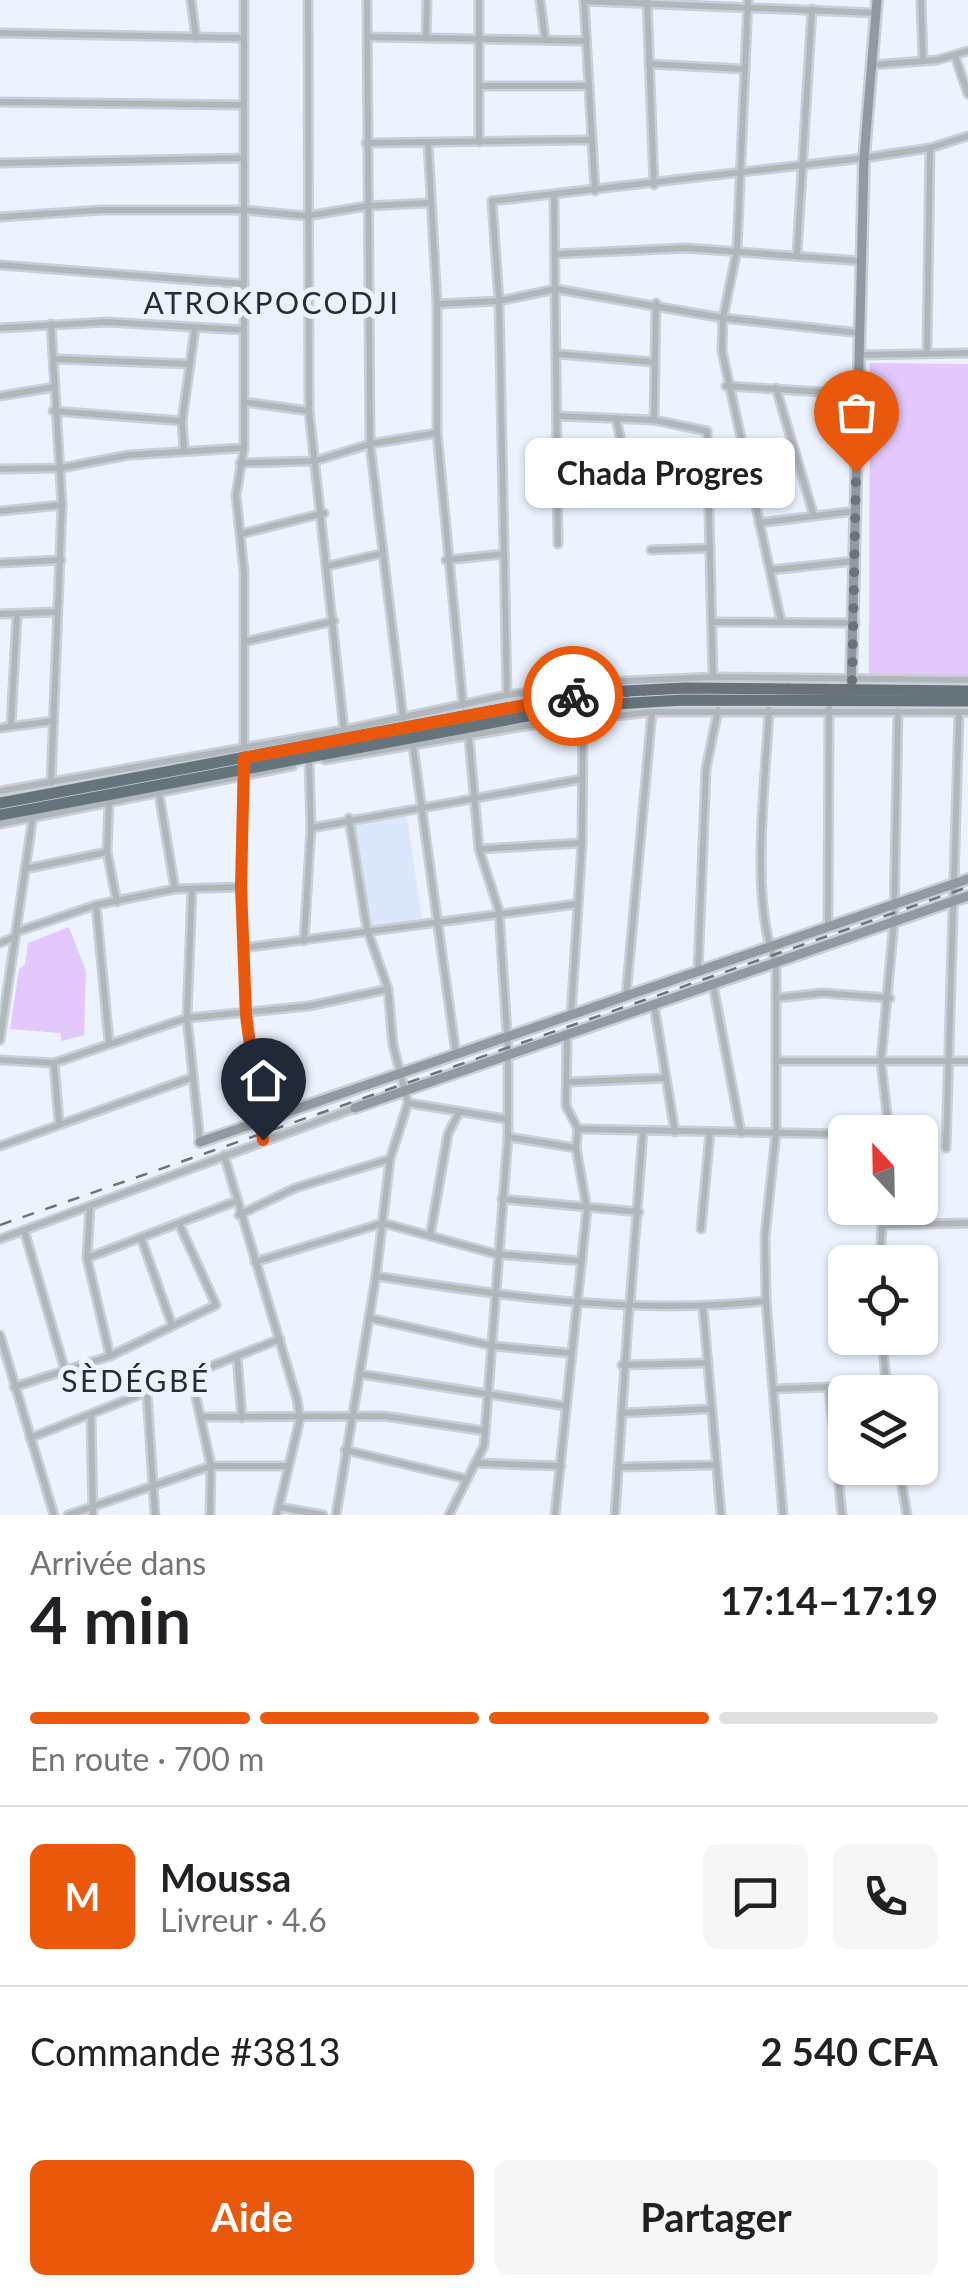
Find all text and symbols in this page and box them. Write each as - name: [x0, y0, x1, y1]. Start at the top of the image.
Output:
- district label: ATROKPOCODJI: [144, 284, 400, 320]
- pin: [814, 370, 899, 473]
- icon: bag: [829, 385, 884, 440]
- callout: Chada Progres: [526, 437, 796, 507]
- text: Chada Progres: [557, 453, 763, 492]
- courier: [523, 646, 623, 746]
- icon: bike: [546, 669, 601, 724]
- pin: [221, 1038, 306, 1141]
- icon: home: [236, 1053, 291, 1108]
- north arrow: [828, 1115, 938, 1225]
- map controls: [828, 1115, 938, 1485]
- button: locate: [828, 1245, 938, 1355]
- district label: SÈDÉGBÉ: [61, 1362, 211, 1398]
- button: layers: [828, 1375, 938, 1485]
- text: Arrivée dans: [30, 1543, 206, 1582]
- text: 17:14–17:19: [720, 1577, 938, 1623]
- text: 4 min: [30, 1580, 191, 1658]
- text: En route · 700 m: [30, 1739, 264, 1778]
- button: chat: [703, 1844, 808, 1949]
- button: phone: [833, 1844, 938, 1949]
- text: Moussa: [160, 1854, 291, 1900]
- text: M: [65, 1873, 100, 1919]
- text: Livreur · 4.6: [160, 1900, 327, 1939]
- text: Commande #3813: [30, 2028, 340, 2074]
- text: 2 540 CFA: [761, 2028, 938, 2074]
- button: Aide: [30, 2160, 474, 2275]
- button: Partager: [494, 2160, 938, 2275]

